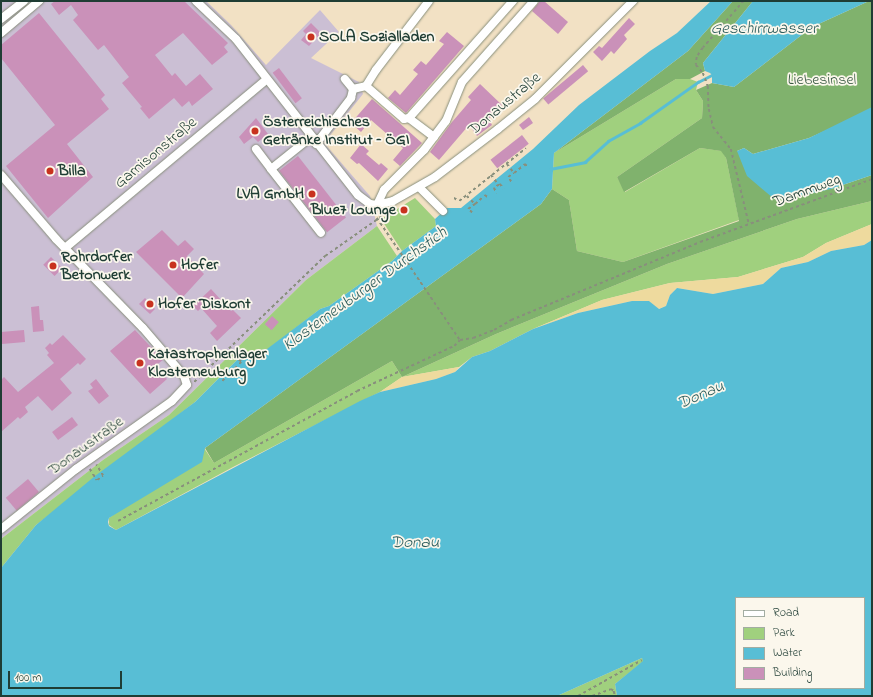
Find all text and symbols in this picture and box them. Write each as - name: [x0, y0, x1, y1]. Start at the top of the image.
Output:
- water label: Geschirrwasser: [711, 19, 817, 39]
- place label: SOLA Sozialladen: [319, 27, 434, 47]
- marker: SOLA Sozialladen: [306, 32, 316, 42]
- street label: Donaustraße: [465, 68, 545, 140]
- park label: Liebesinsel: [788, 70, 856, 90]
- place label: Österreichisches Getränke Institut – ÖGI: [263, 112, 410, 150]
- street label: Garnisonstraße: [111, 113, 201, 193]
- marker: Österreichisches Getränke Institut – ÖGI: [250, 126, 260, 136]
- place label: Billa: [58, 161, 86, 181]
- marker: Billa: [45, 166, 55, 176]
- street label: Dammweg: [771, 170, 843, 212]
- place label: LVA GmbH: [237, 184, 304, 204]
- marker: LVA GmbH: [307, 189, 317, 199]
- place label: Blue7 Lounge: [311, 200, 396, 220]
- marker: Blue7 Lounge: [399, 205, 409, 215]
- water label: Klosterneuburger Durchstich: [279, 223, 451, 355]
- place label: Rohrdorfer Betonwerk: [61, 247, 132, 285]
- place label: Hofer: [181, 255, 218, 275]
- marker: Hofer: [168, 260, 178, 270]
- marker: Rohrdorfer Betonwerk: [48, 261, 58, 271]
- place label: Hofer Diskont: [158, 294, 251, 314]
- marker: Hofer Diskont: [145, 299, 155, 309]
- place label: Katastrophenlager Klosterneuburg: [148, 344, 267, 382]
- marker: Katastrophenlager Klosterneuburg: [135, 358, 145, 368]
- water label: Donau: [675, 376, 727, 414]
- street label: Donaustraße: [45, 412, 127, 480]
- water label: Donau: [391, 533, 439, 553]
- legend: [735, 597, 865, 689]
- text: Road: [773, 604, 799, 622]
- text: Park: [773, 624, 795, 642]
- text: Water: [773, 644, 802, 662]
- scale bar: [10, 663, 124, 689]
- text: Building: [773, 664, 812, 682]
- text: 100 m: [15, 669, 42, 687]

